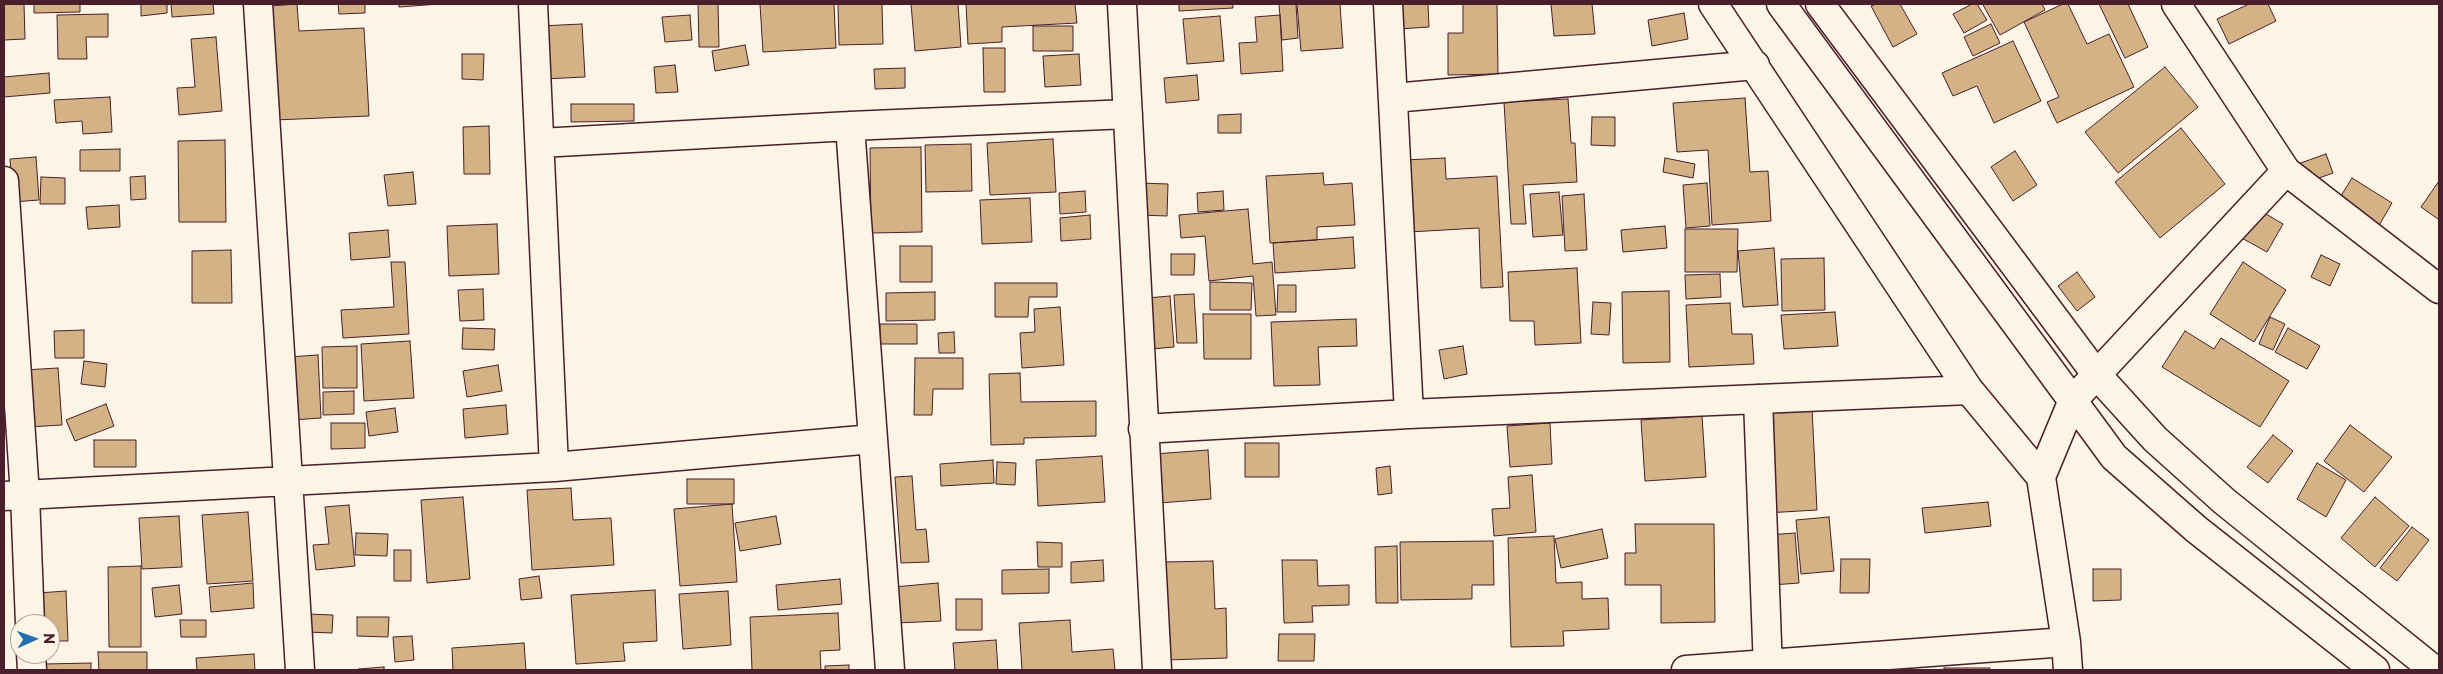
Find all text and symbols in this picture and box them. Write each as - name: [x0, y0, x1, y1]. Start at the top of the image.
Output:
- north arrow: [10, 614, 60, 664]
- text: N: [39, 633, 60, 644]

